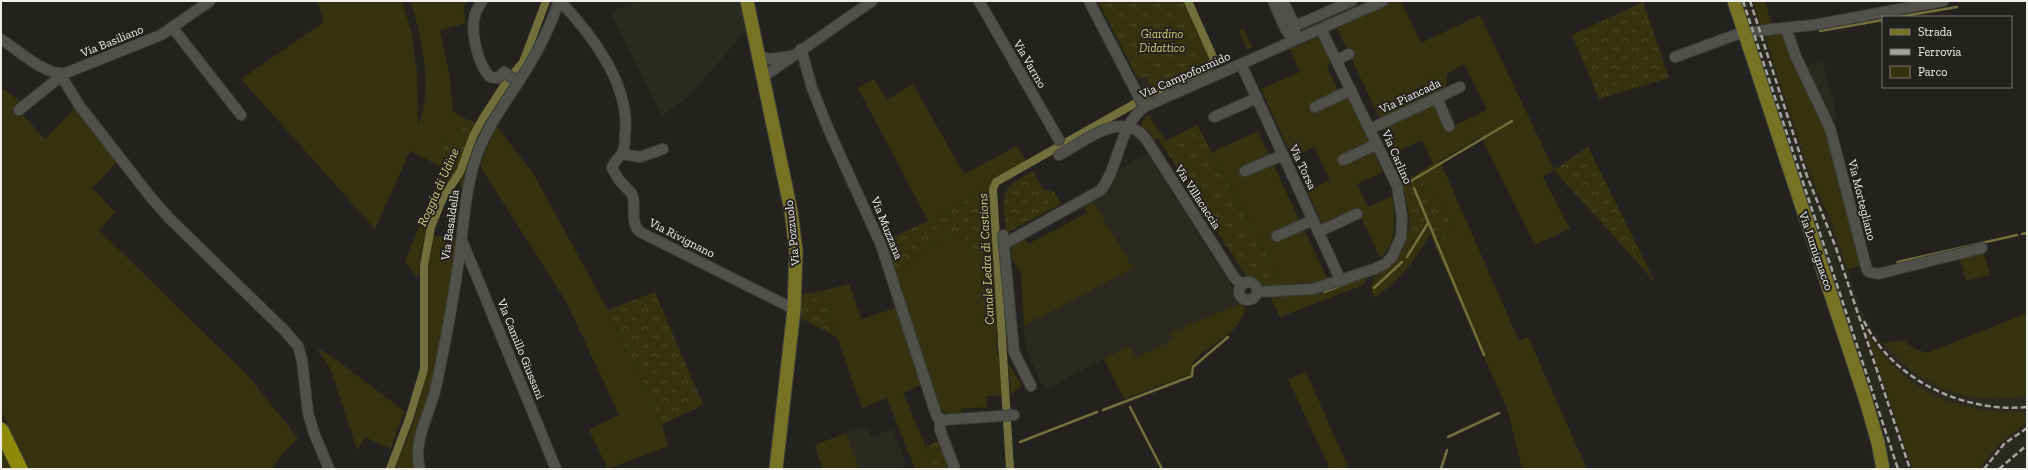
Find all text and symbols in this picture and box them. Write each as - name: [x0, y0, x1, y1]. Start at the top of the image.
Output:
- legend: [1882, 16, 2012, 88]
- street label: Via Basiliano: [78, 22, 145, 60]
- text: Strada: [1918, 25, 1952, 39]
- park label: Giardino Didattico: [1139, 27, 1185, 55]
- street label: Via Varmo: [1010, 37, 1049, 91]
- text: Ferrovia: [1918, 45, 1962, 59]
- street label: Via Campoformido: [1137, 49, 1232, 102]
- text: Parco: [1918, 65, 1947, 79]
- street label: Via Piancada: [1376, 76, 1443, 117]
- street label: Via Carlino: [1379, 127, 1415, 186]
- street label: Via Torsa: [1286, 141, 1320, 192]
- water label: Roggia di Udine: [414, 145, 462, 228]
- street label: Via Mortegliano: [1845, 157, 1879, 242]
- street label: Via Villacaccia: [1172, 161, 1224, 232]
- street label: Via Basaldella: [438, 189, 462, 262]
- water label: Canale Ledra di Castions: [975, 193, 997, 325]
- street label: Via Muzzana: [868, 194, 906, 261]
- street label: Via Pozzuolo: [782, 200, 802, 267]
- street label: Via Lumignacco: [1796, 209, 1836, 292]
- street label: Via Rivignano: [646, 215, 717, 261]
- street label: Via Camillo Giussani: [494, 296, 548, 402]

